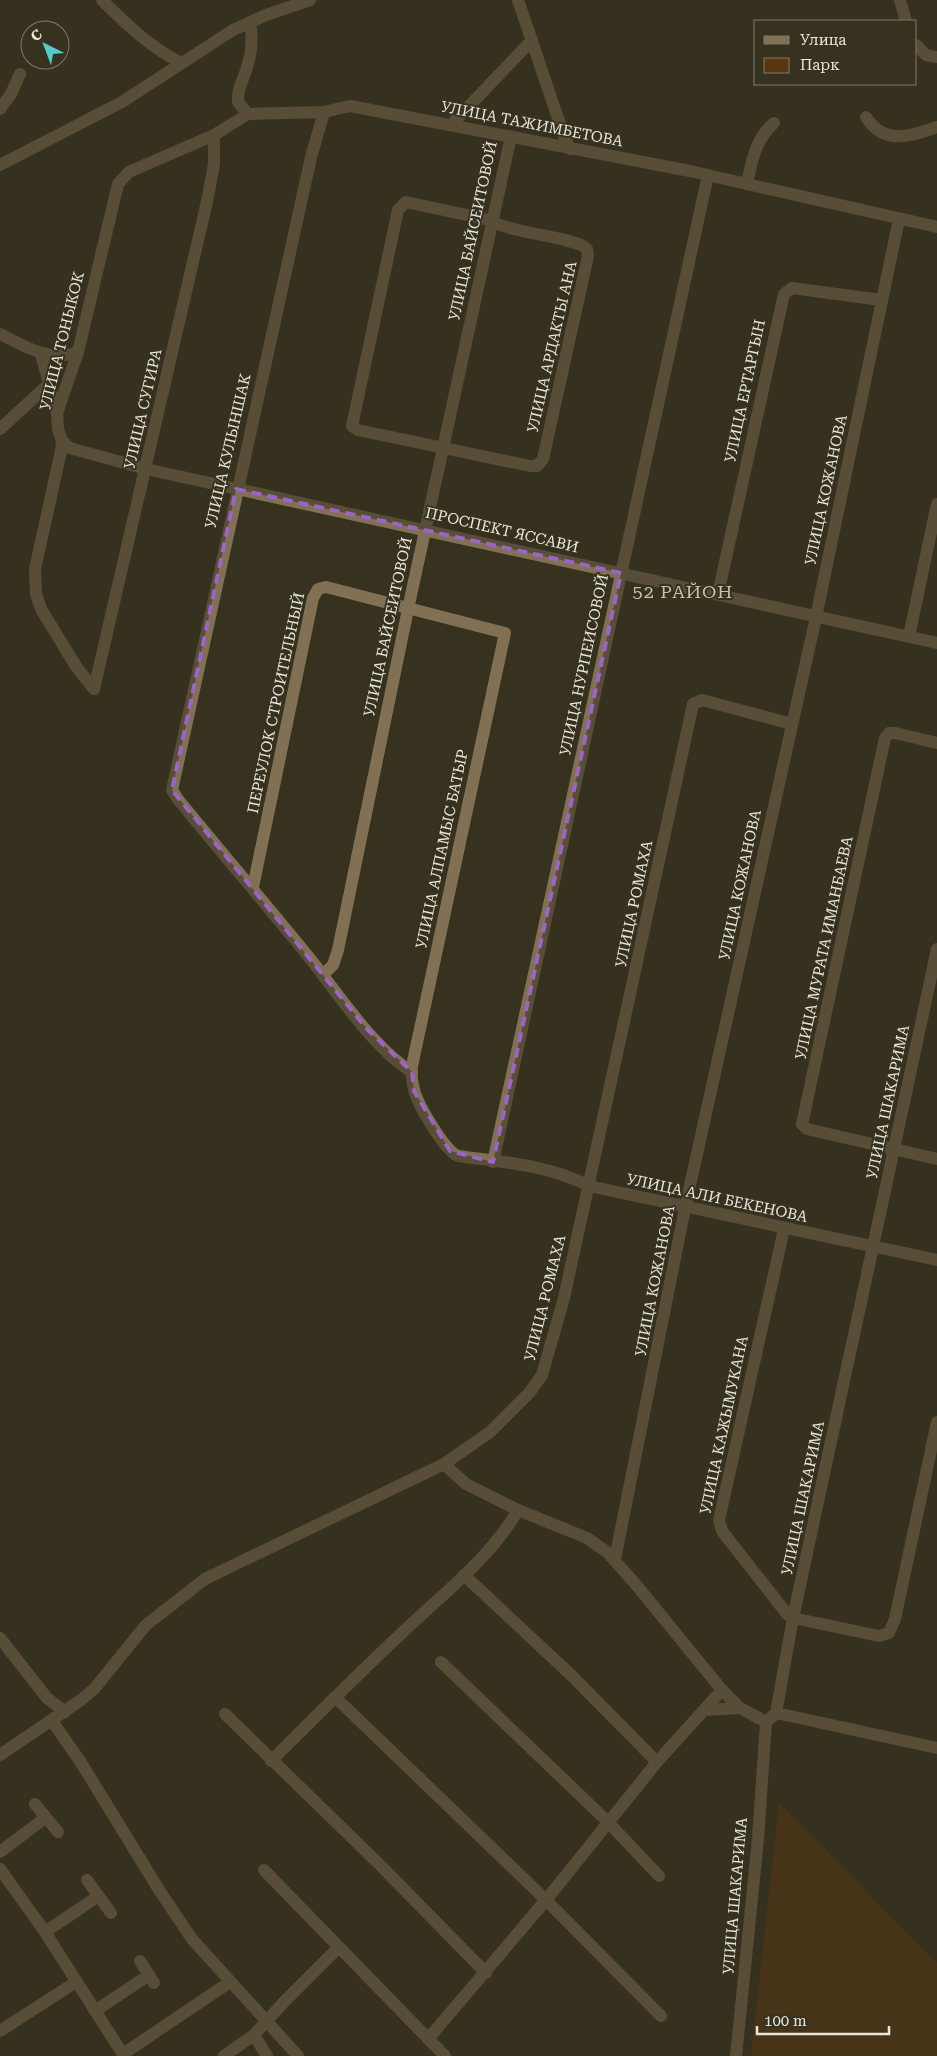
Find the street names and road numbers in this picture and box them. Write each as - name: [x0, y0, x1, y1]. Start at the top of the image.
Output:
- street label: УЛИЦА ТАЖИМБЕТОВА: [440, 98, 625, 151]
- street label: УЛИЦА БАЙСЕИТОВОЙ: [445, 139, 501, 322]
- street label: УЛИЦА АРДАКТЫ АНА: [523, 259, 581, 435]
- street label: УЛИЦА ТОНЫКОК: [36, 270, 88, 412]
- street label: УЛИЦА ЕРТАРГЫН: [721, 318, 769, 464]
- street label: УЛИЦА СУГИРА: [120, 347, 166, 471]
- street label: УЛИЦА КУЛЫНШАК: [201, 372, 255, 530]
- street label: УЛИЦА КОЖАНОВА: [801, 413, 851, 567]
- street label: ПРОСПЕКТ ЯССАВИ: [424, 504, 581, 556]
- street label: УЛИЦА БАЙСЕИТОВОЙ: [360, 535, 416, 718]
- street label: УЛИЦА НУРПЕИСОВОЙ: [556, 572, 612, 757]
- street label: ПЕРЕУЛОК СТРОИТЕЛЬНЫЙ: [244, 591, 308, 815]
- street label: УЛИЦА АЛПАМЫС БАТЫР: [412, 747, 472, 950]
- street label: УЛИЦА КОЖАНОВА: [715, 808, 765, 962]
- street label: УЛИЦА МУРАТА ИМАНБАЕВА: [791, 834, 857, 1061]
- street label: УЛИЦА РОМАХА: [612, 838, 656, 969]
- street label: УЛИЦА ШАКАРИМА: [863, 1023, 913, 1181]
- street label: УЛИЦА АЛИ БЕКЕНОВА: [625, 1170, 810, 1226]
- street label: УЛИЦА КОЖАНОВА: [632, 1203, 679, 1358]
- street label: УЛИЦА РОМАХА: [521, 1233, 569, 1363]
- street label: УЛИЦА КАЖЫМУКАНА: [696, 1334, 752, 1516]
- street label: УЛИЦА ШАКАРИМА: [778, 1419, 828, 1577]
- street label: УЛИЦА ШАКАРИМА: [719, 1816, 751, 1975]

